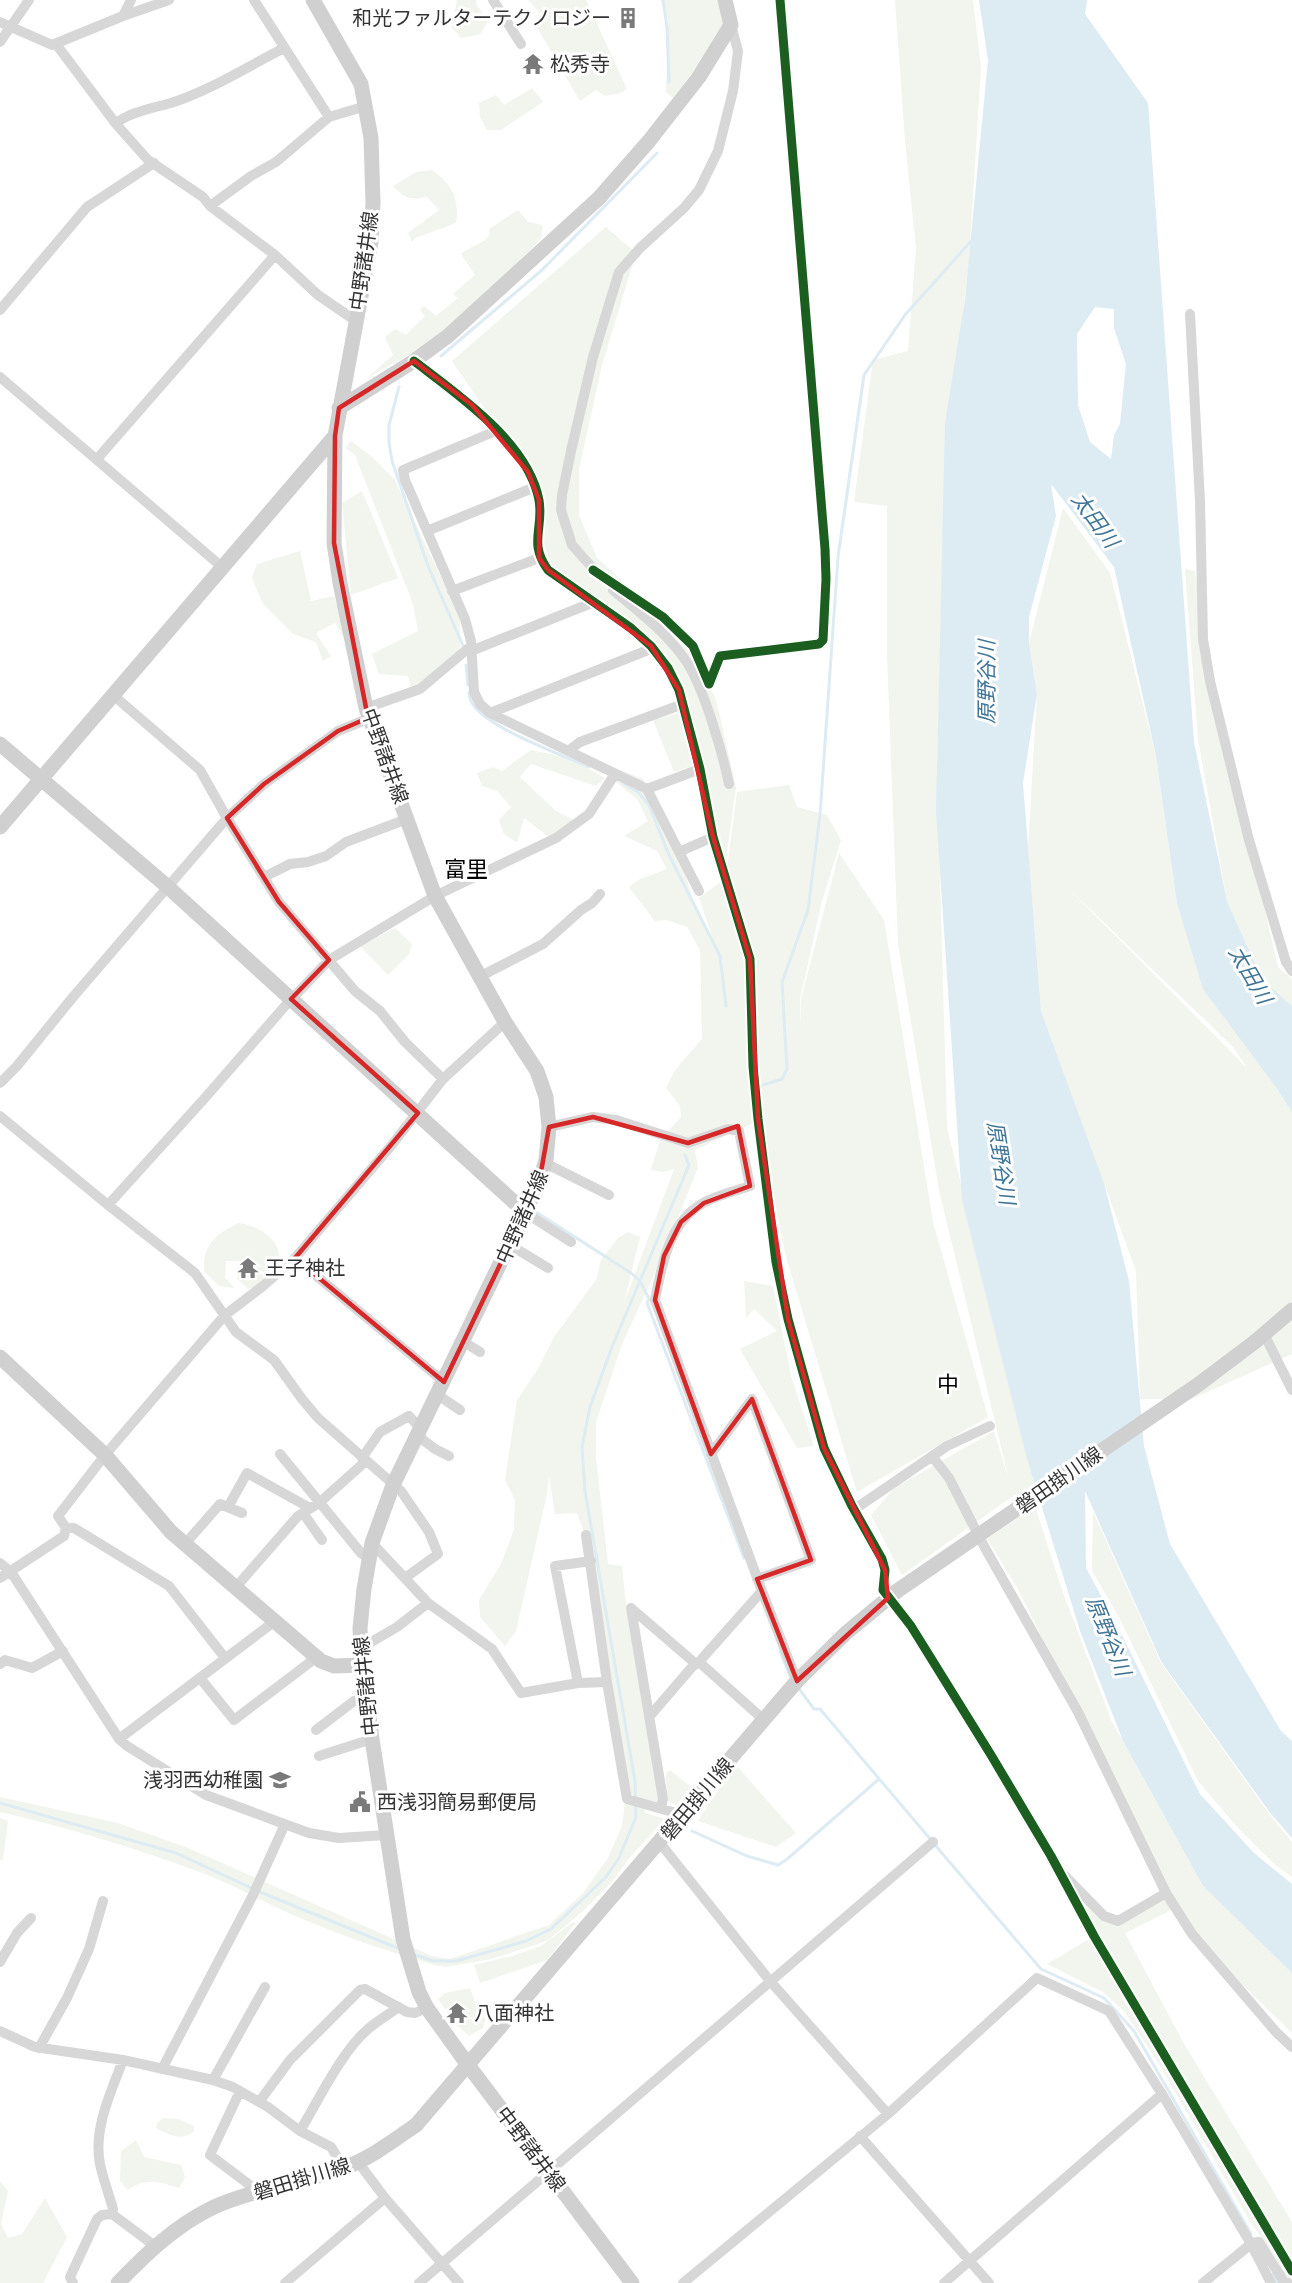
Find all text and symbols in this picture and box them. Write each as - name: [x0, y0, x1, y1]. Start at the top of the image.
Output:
- place label: 和光ファルターテクノロジー: [352, 4, 611, 31]
- building icon: 和光ファルターテクノロジー: [616, 6, 640, 30]
- place label: 松秀寺: [550, 50, 610, 77]
- temple icon: 松秀寺: [521, 52, 545, 76]
- street label: 中野諸井線: [343, 210, 384, 312]
- water label: 太田川: [1066, 486, 1127, 555]
- water label: 原野谷川: [972, 638, 1000, 724]
- street label: 中野諸井線: [356, 704, 415, 807]
- district label: 富里: [444, 854, 488, 884]
- water label: 太田川: [1223, 940, 1280, 1011]
- water label: 原野谷川: [982, 1119, 1023, 1208]
- street label: 中野諸井線: [489, 1166, 554, 1268]
- place label: 王子神社: [265, 1254, 345, 1281]
- temple icon: 王子神社: [236, 1256, 260, 1280]
- district label: 中: [937, 1369, 959, 1399]
- street label: 磐田掛川線: [1010, 1440, 1107, 1519]
- water label: 原野谷川: [1080, 1591, 1138, 1682]
- street label: 中野諸井線: [347, 1635, 384, 1737]
- street label: 磐田掛川線: [654, 1752, 739, 1846]
- place label: 浅羽西幼稚園: [143, 1766, 263, 1793]
- school or university icon: 浅羽西幼稚園: [268, 1768, 292, 1792]
- place label: 西浅羽簡易郵便局: [377, 1788, 537, 1815]
- public building icon: 西浅羽簡易郵便局: [348, 1790, 372, 1814]
- place label: 八面神社: [474, 1999, 554, 2026]
- temple icon: 八面神社: [445, 2001, 469, 2025]
- street label: 中野諸井線: [491, 2101, 572, 2197]
- street label: 磐田掛川線: [250, 2151, 354, 2206]

